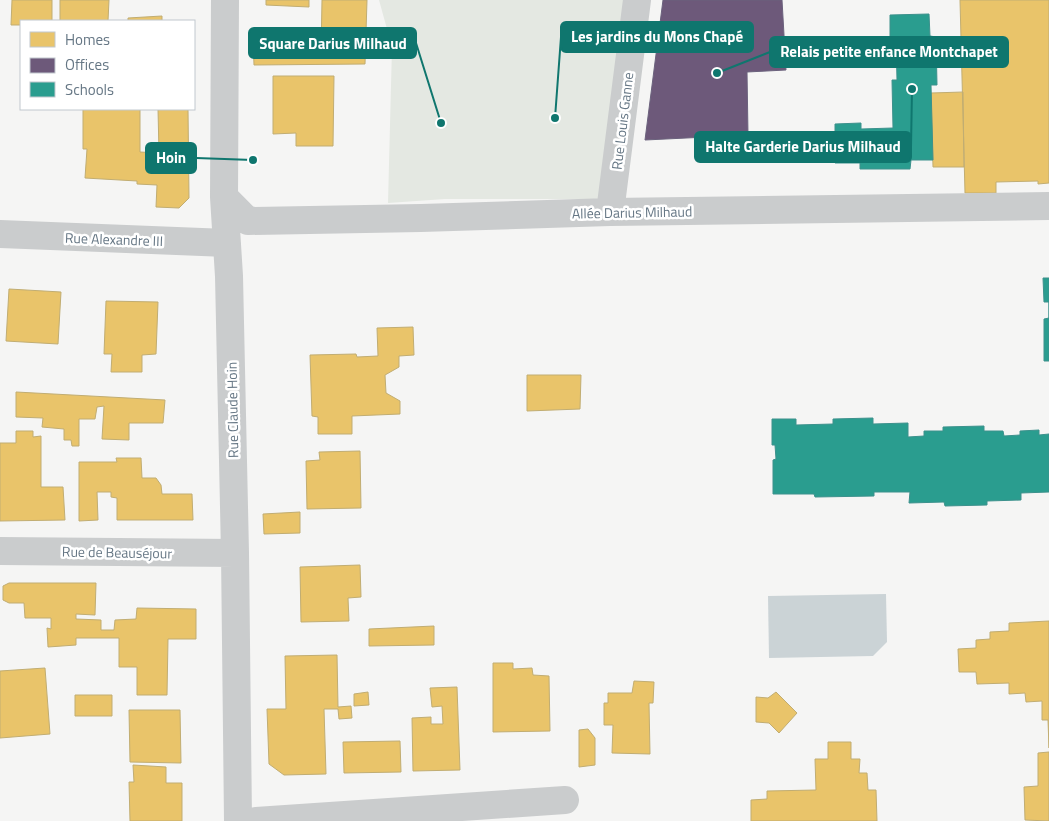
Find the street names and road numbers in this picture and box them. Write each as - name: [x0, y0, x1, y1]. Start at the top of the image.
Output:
- street label: Rue Louis Ganne: [606, 71, 638, 171]
- street label: Allée Darius Milhaud: [572, 200, 692, 224]
- street label: Rue Alexandre III: [65, 227, 163, 251]
- street label: Rue Claude Hoin: [221, 362, 243, 458]
- street label: Rue de Beauséjour: [62, 541, 172, 563]

